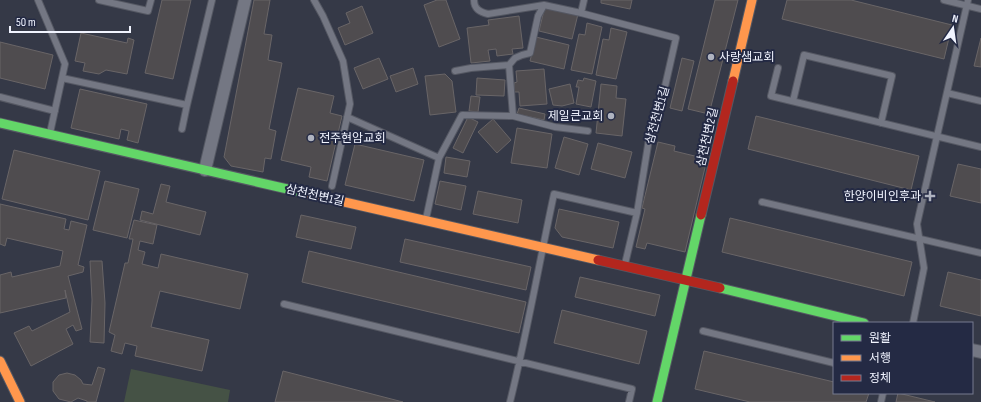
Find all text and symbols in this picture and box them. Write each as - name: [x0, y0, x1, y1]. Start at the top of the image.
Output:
- scale bar: [10, 8, 130, 34]
- north arrow: [933, 8, 973, 48]
- text: N: [951, 12, 960, 26]
- text: 50 m: [16, 15, 36, 30]
- place label: 사랑샘교회: [719, 50, 774, 65]
- marker: 사랑샘교회: [706, 52, 716, 62]
- street label: 삼천천변1길: [642, 85, 673, 146]
- street label: 삼천천변2길: [693, 106, 722, 168]
- place label: 제일큰교회: [548, 109, 603, 124]
- marker: 제일큰교회: [606, 111, 616, 121]
- place label: 전주현암교회: [319, 131, 385, 146]
- marker: 전주현암교회: [306, 133, 316, 143]
- street label: 삼천천변1길: [284, 181, 346, 209]
- place label: 한양이비인후과: [844, 189, 921, 204]
- marker: 한양이비인후과: [924, 190, 936, 202]
- legend: [833, 322, 973, 394]
- text: 원활: [869, 331, 891, 346]
- text: 서행: [869, 351, 891, 366]
- text: 정체: [869, 371, 891, 386]

